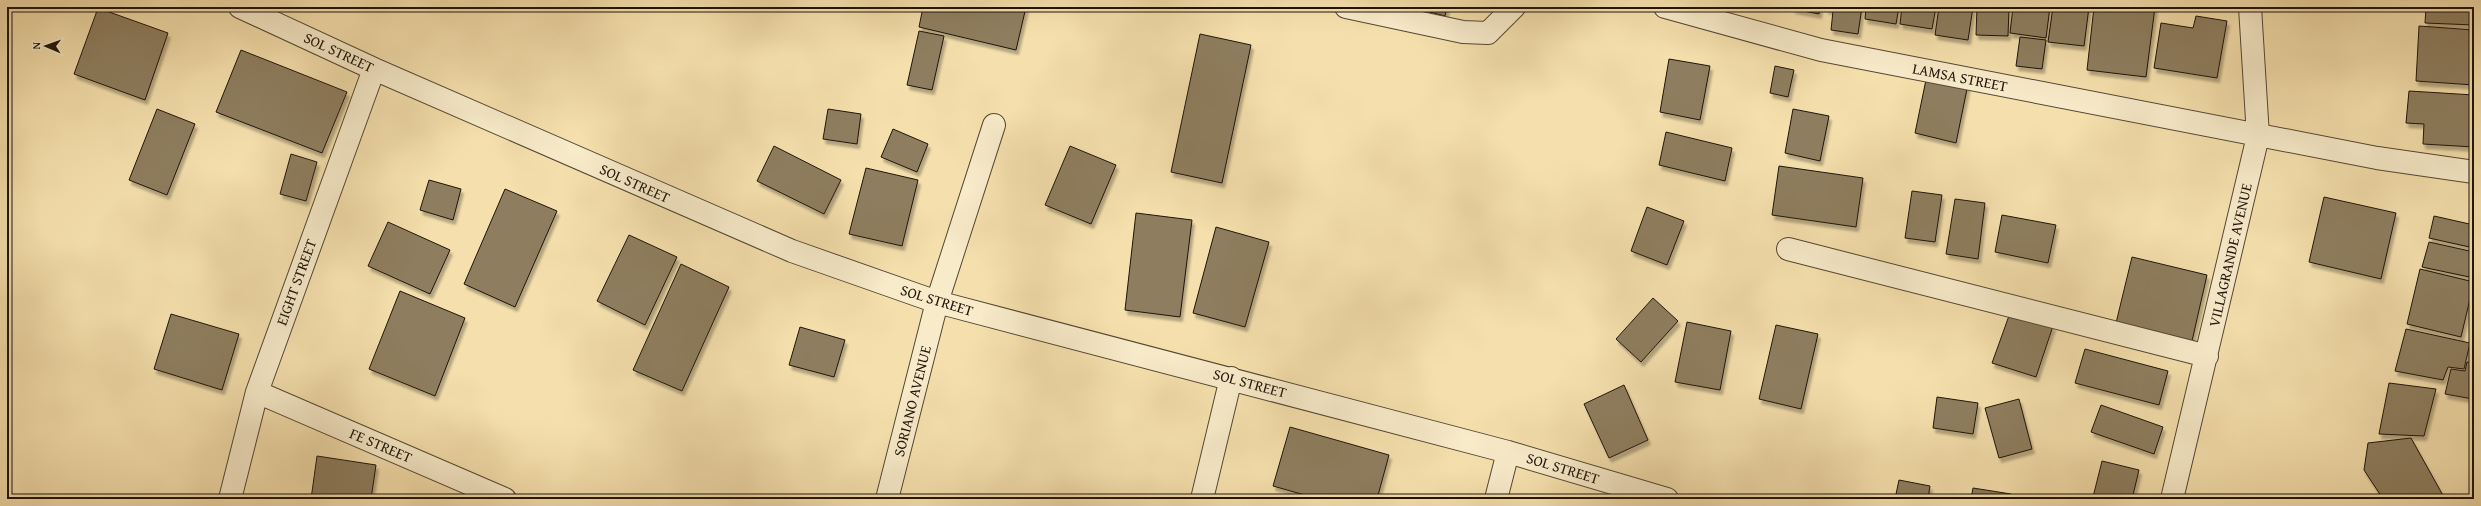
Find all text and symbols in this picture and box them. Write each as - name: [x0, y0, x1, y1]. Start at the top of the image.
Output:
- north arrow: [26, 26, 66, 66]
- street label: SOL STREET: [301, 27, 378, 78]
- text: N: [28, 41, 44, 50]
- street label: LAMSA STREET: [1911, 57, 2010, 97]
- street label: SOL STREET: [596, 158, 674, 208]
- street label: VILLAGRANDE AVENUE: [2203, 181, 2257, 329]
- street label: EIGHT STREET: [271, 235, 322, 328]
- street label: SOL STREET: [898, 279, 976, 321]
- street label: SORIANO AVENUE: [888, 343, 936, 459]
- street label: SOL STREET: [1211, 363, 1290, 403]
- street label: FE STREET: [346, 422, 416, 468]
- street label: SOL STREET: [1524, 447, 1602, 489]

